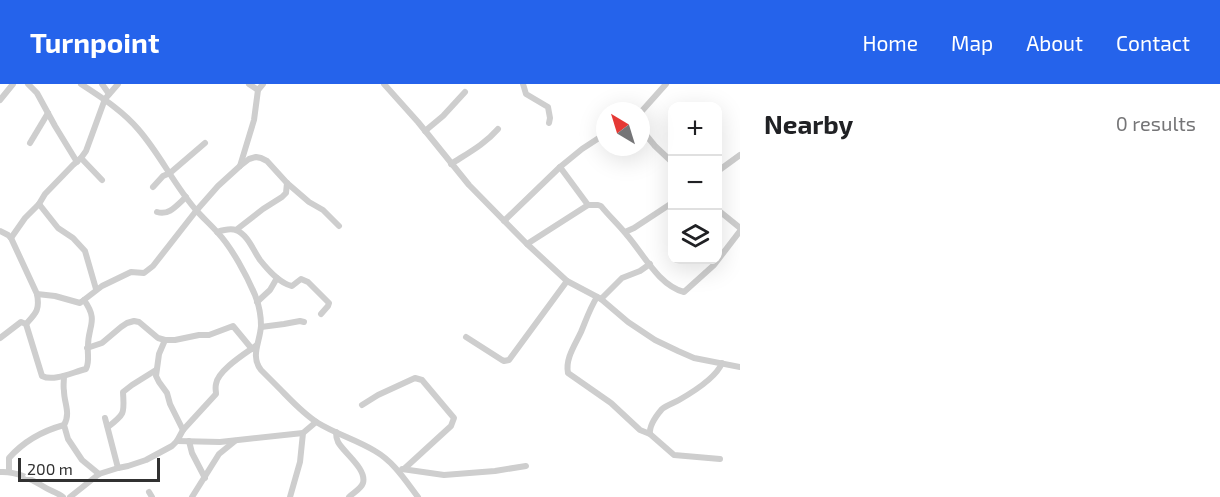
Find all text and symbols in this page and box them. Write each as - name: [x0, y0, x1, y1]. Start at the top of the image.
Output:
- text: Turnpoint: [30, 25, 159, 59]
- text: Home: [862, 30, 918, 55]
- text: Map: [951, 30, 993, 55]
- text: About: [1026, 30, 1083, 55]
- text: Contact: [1116, 30, 1190, 55]
- north arrow: [596, 102, 650, 156]
- map controls: [668, 102, 722, 264]
- button: +: [668, 102, 722, 156]
- text: Nearby: [764, 108, 853, 139]
- text: 0 results: [1116, 111, 1196, 135]
- button: −: [668, 156, 722, 210]
- button: layers: [668, 210, 722, 264]
- scale bar: [18, 455, 160, 482]
- text: 200 m: [27, 459, 73, 478]

